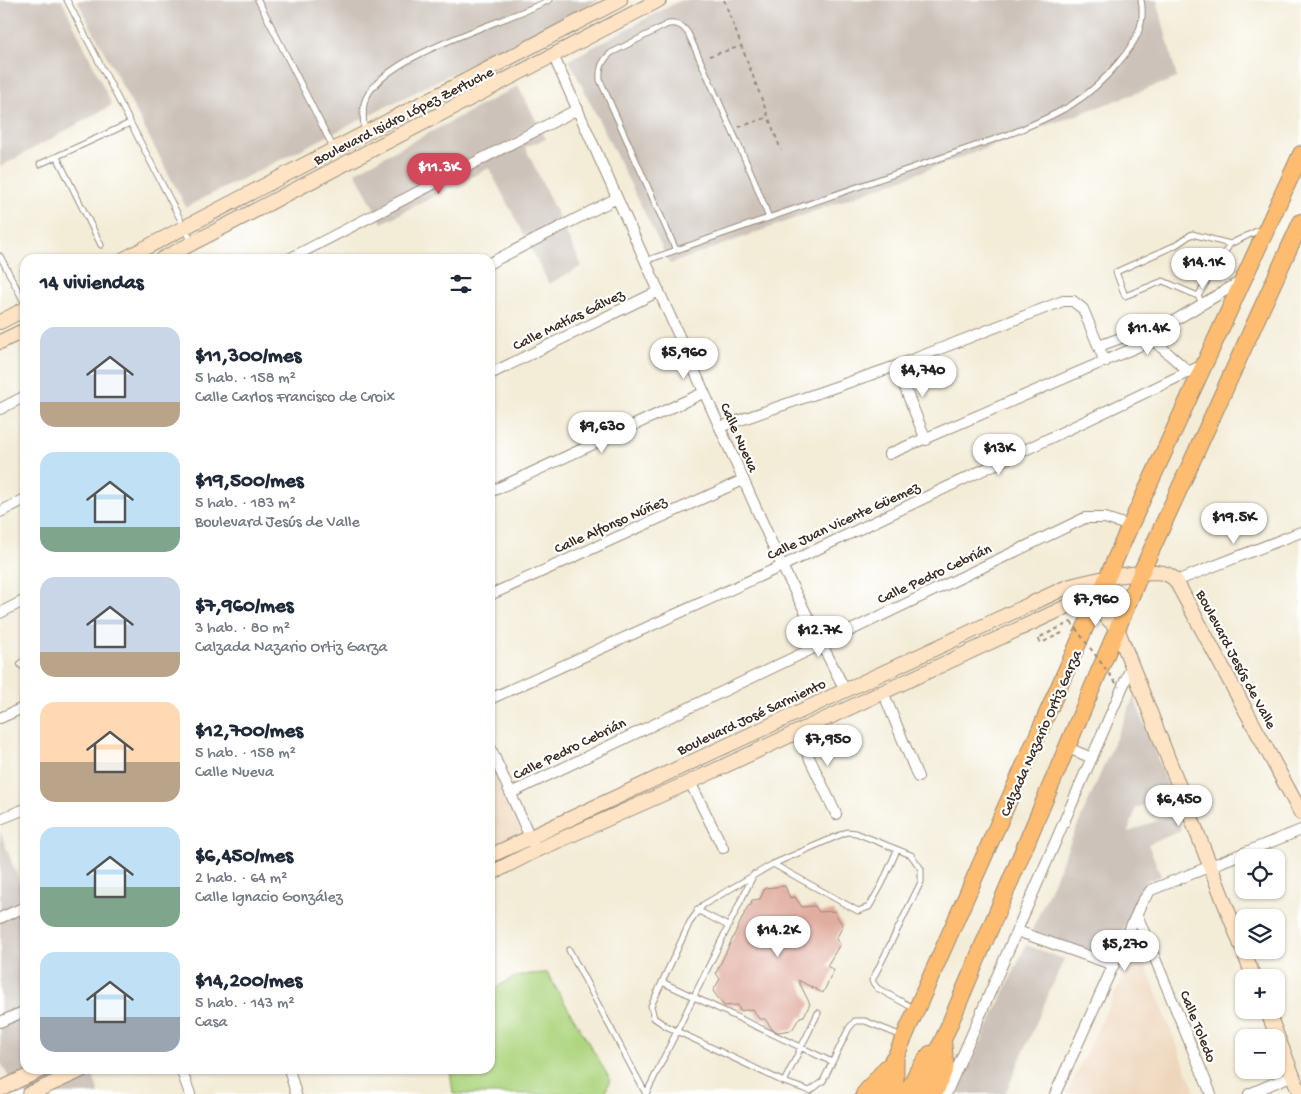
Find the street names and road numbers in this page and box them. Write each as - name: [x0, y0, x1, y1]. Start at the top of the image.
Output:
- street label: Boulevard Isidro López Zertuche: [310, 63, 497, 171]
- street label: Calle Matías Gálvez: [510, 286, 628, 356]
- street label: Calle Nueva: [715, 400, 762, 476]
- street label: Calle Juan Vicente Güemez: [765, 478, 923, 565]
- street label: Calle Alfonso Núñez: [552, 493, 670, 559]
- street label: Calle Pedro Cebrián: [875, 541, 995, 609]
- street label: Boulevard Jesús de Valle: [1191, 587, 1280, 733]
- street label: Calzada Nazario Ortiz Garza: [997, 647, 1087, 820]
- street label: Boulevard José Sarmiento: [674, 675, 829, 761]
- street label: Calle Pedro Cebrián: [510, 715, 629, 785]
- street label: Calle Toledo: [1175, 988, 1220, 1065]

